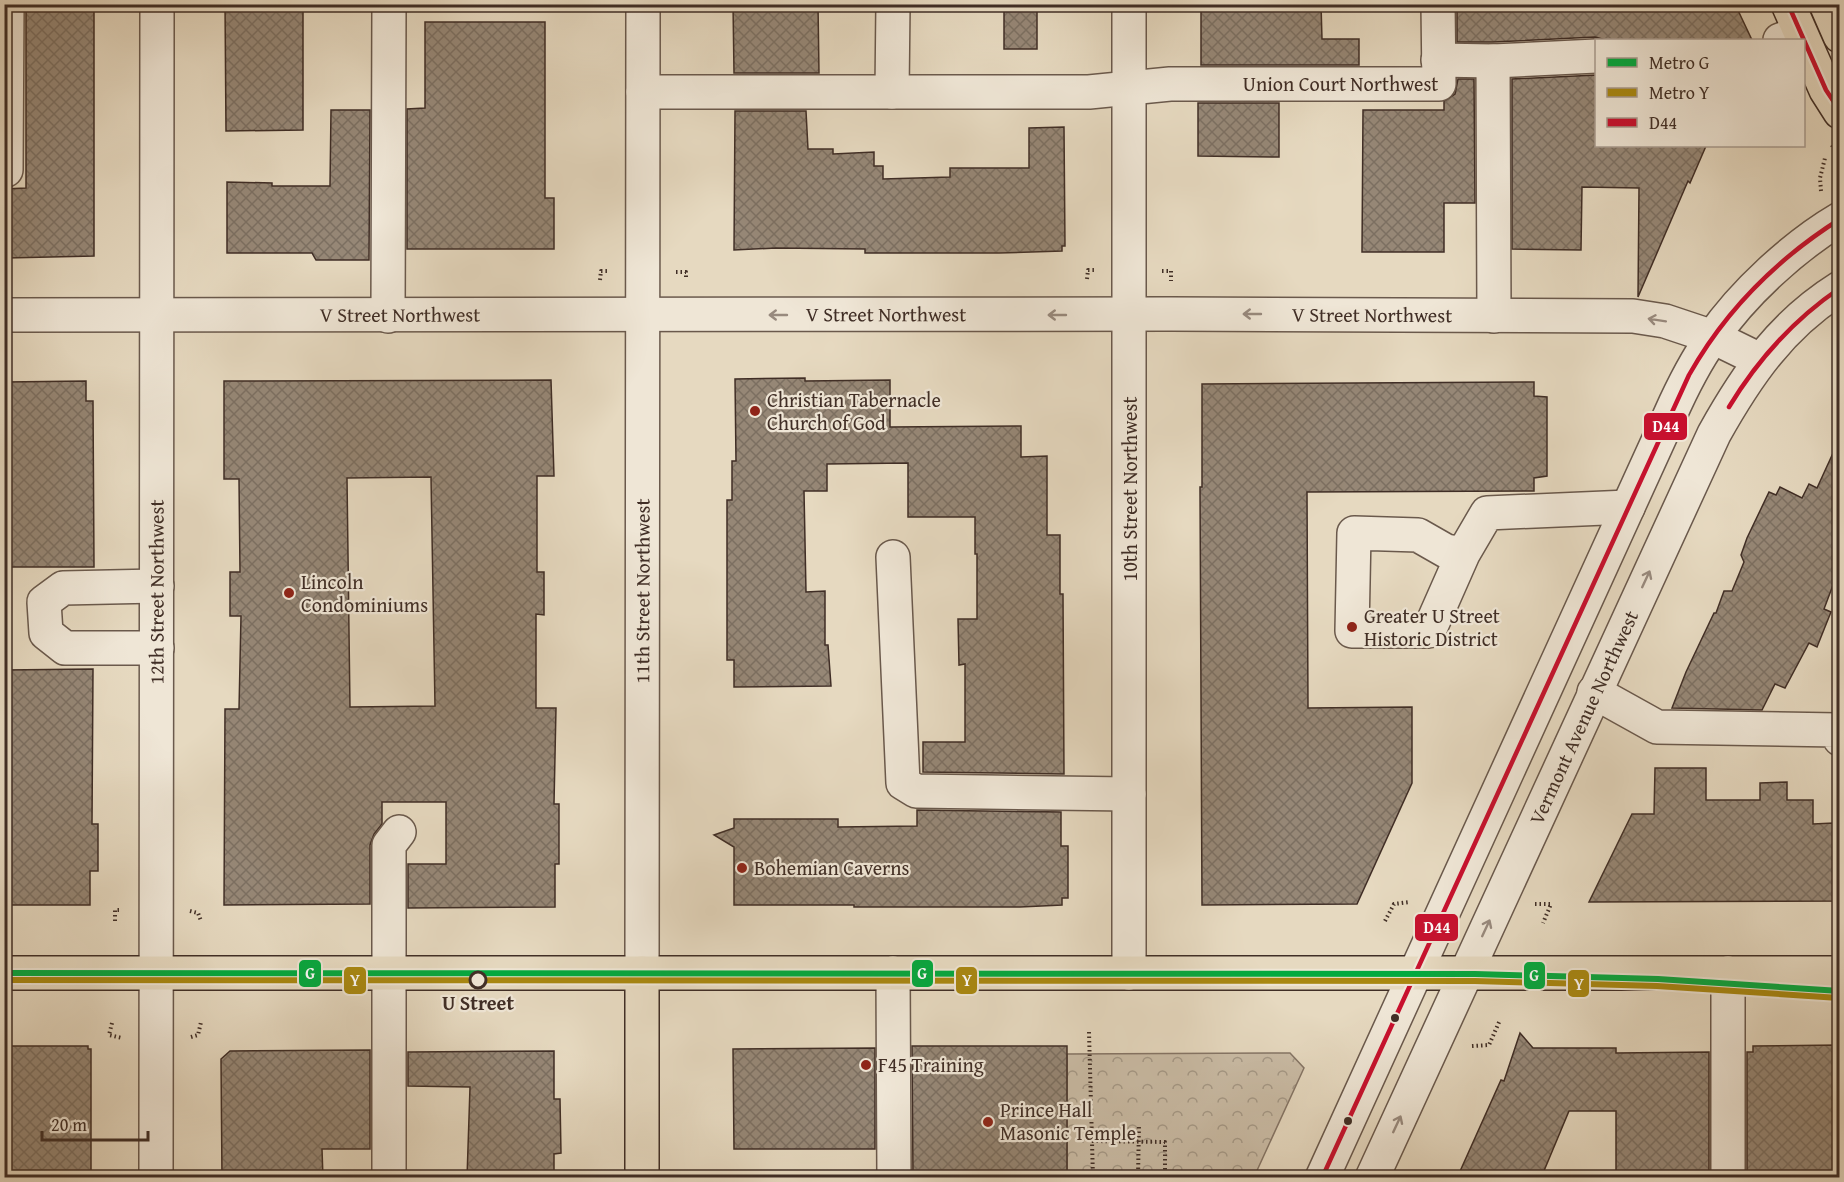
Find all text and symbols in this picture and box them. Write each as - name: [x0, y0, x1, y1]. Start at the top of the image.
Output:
- legend: [1595, 39, 1805, 147]
- text: Metro G: [1649, 49, 1710, 76]
- street label: Union Court Northwest: [1243, 69, 1438, 98]
- text: Metro Y: [1649, 79, 1710, 106]
- text: D44: [1649, 109, 1677, 136]
- street label: V Street Northwest: [806, 299, 966, 328]
- street label: V Street Northwest: [320, 300, 480, 329]
- street label: V Street Northwest: [1292, 300, 1452, 329]
- one-way arrow: [769, 309, 789, 321]
- one-way arrow: [1048, 309, 1068, 321]
- one-way arrow: [1243, 309, 1263, 320]
- one-way arrow: [1647, 314, 1667, 325]
- place label: Christian Tabernacle Church of God: [767, 385, 941, 437]
- street label: 10th Street Northwest: [1115, 397, 1144, 581]
- marker: Christian Tabernacle Church of God: [748, 404, 762, 418]
- line badge: D44: [1643, 412, 1688, 441]
- text: D44: [1653, 414, 1680, 438]
- street label: 11th Street Northwest: [627, 498, 656, 684]
- street label: 12th Street Northwest: [141, 499, 171, 685]
- place label: Lincoln Condominiums: [301, 567, 428, 619]
- one-way arrow: [1641, 570, 1653, 588]
- marker: Lincoln Condominiums: [282, 586, 296, 600]
- place label: Greater U Street Historic District: [1364, 601, 1500, 653]
- street label: Vermont Avenue Northwest: [1522, 605, 1645, 829]
- marker: Greater U Street Historic District: [1345, 620, 1359, 634]
- place label: Bohemian Caverns: [754, 853, 910, 882]
- marker: Bohemian Caverns: [735, 861, 749, 875]
- line badge: D44: [1414, 913, 1459, 942]
- text: D44: [1424, 915, 1451, 939]
- one-way arrow: [1481, 919, 1493, 937]
- line badge: G: [298, 959, 322, 988]
- line badge: G: [911, 959, 934, 988]
- text: G: [305, 961, 315, 985]
- text: G: [917, 961, 927, 985]
- line badge: G: [1523, 961, 1546, 990]
- text: G: [1529, 963, 1539, 987]
- line badge: Y: [343, 966, 367, 995]
- line badge: Y: [955, 966, 978, 995]
- text: Y: [350, 968, 360, 992]
- text: Y: [962, 968, 972, 992]
- line badge: Y: [1567, 969, 1590, 998]
- marker: U Street: [469, 971, 487, 989]
- text: Y: [1574, 972, 1584, 996]
- place label: U Street: [442, 988, 514, 1017]
- unlabelled marker: [1389, 1012, 1401, 1024]
- place label: F45 Training: [878, 1050, 984, 1079]
- marker: F45 Training: [859, 1058, 873, 1072]
- place label: Prince Hall Masonic Temple: [1000, 1095, 1136, 1147]
- scale bar: [42, 1104, 148, 1142]
- text: 20 m: [51, 1111, 87, 1138]
- marker: Prince Hall Masonic Temple: [981, 1115, 995, 1129]
- unlabelled marker: [1342, 1115, 1354, 1127]
- one-way arrow: [1391, 1116, 1403, 1134]

